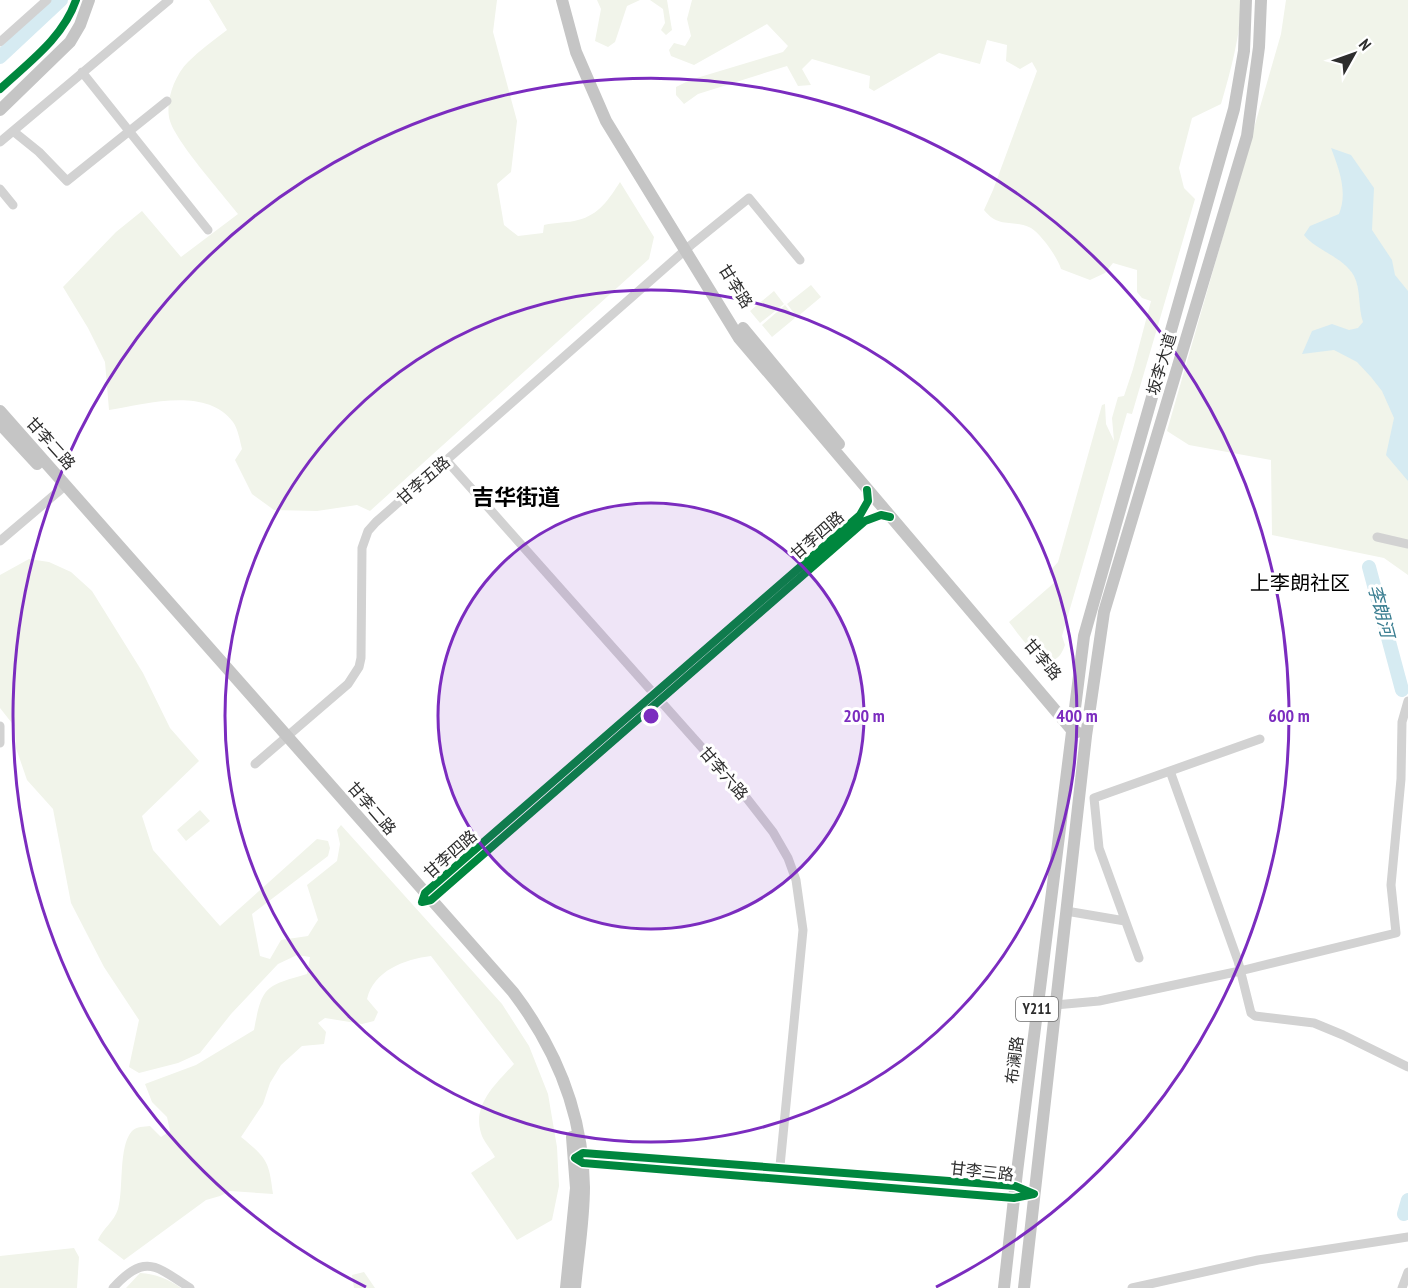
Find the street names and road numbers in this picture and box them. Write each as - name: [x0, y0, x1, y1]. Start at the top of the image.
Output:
- street label: 甘李路: [715, 260, 757, 312]
- street label: 坂李大道: [1142, 330, 1180, 398]
- street label: 甘李二路: [22, 413, 80, 473]
- street label: 甘李五路: [392, 451, 454, 509]
- street label: 甘李四路: [786, 506, 848, 564]
- street label: 甘李路: [1020, 634, 1066, 684]
- street label: 甘李六路: [695, 742, 753, 804]
- street label: 甘李二路: [343, 777, 401, 839]
- street label: 甘李四路: [419, 825, 481, 883]
- road number: Y211: [1016, 997, 1058, 1021]
- street label: 布澜路: [1001, 1035, 1027, 1085]
- street label: 甘李三路: [949, 1158, 1015, 1184]

